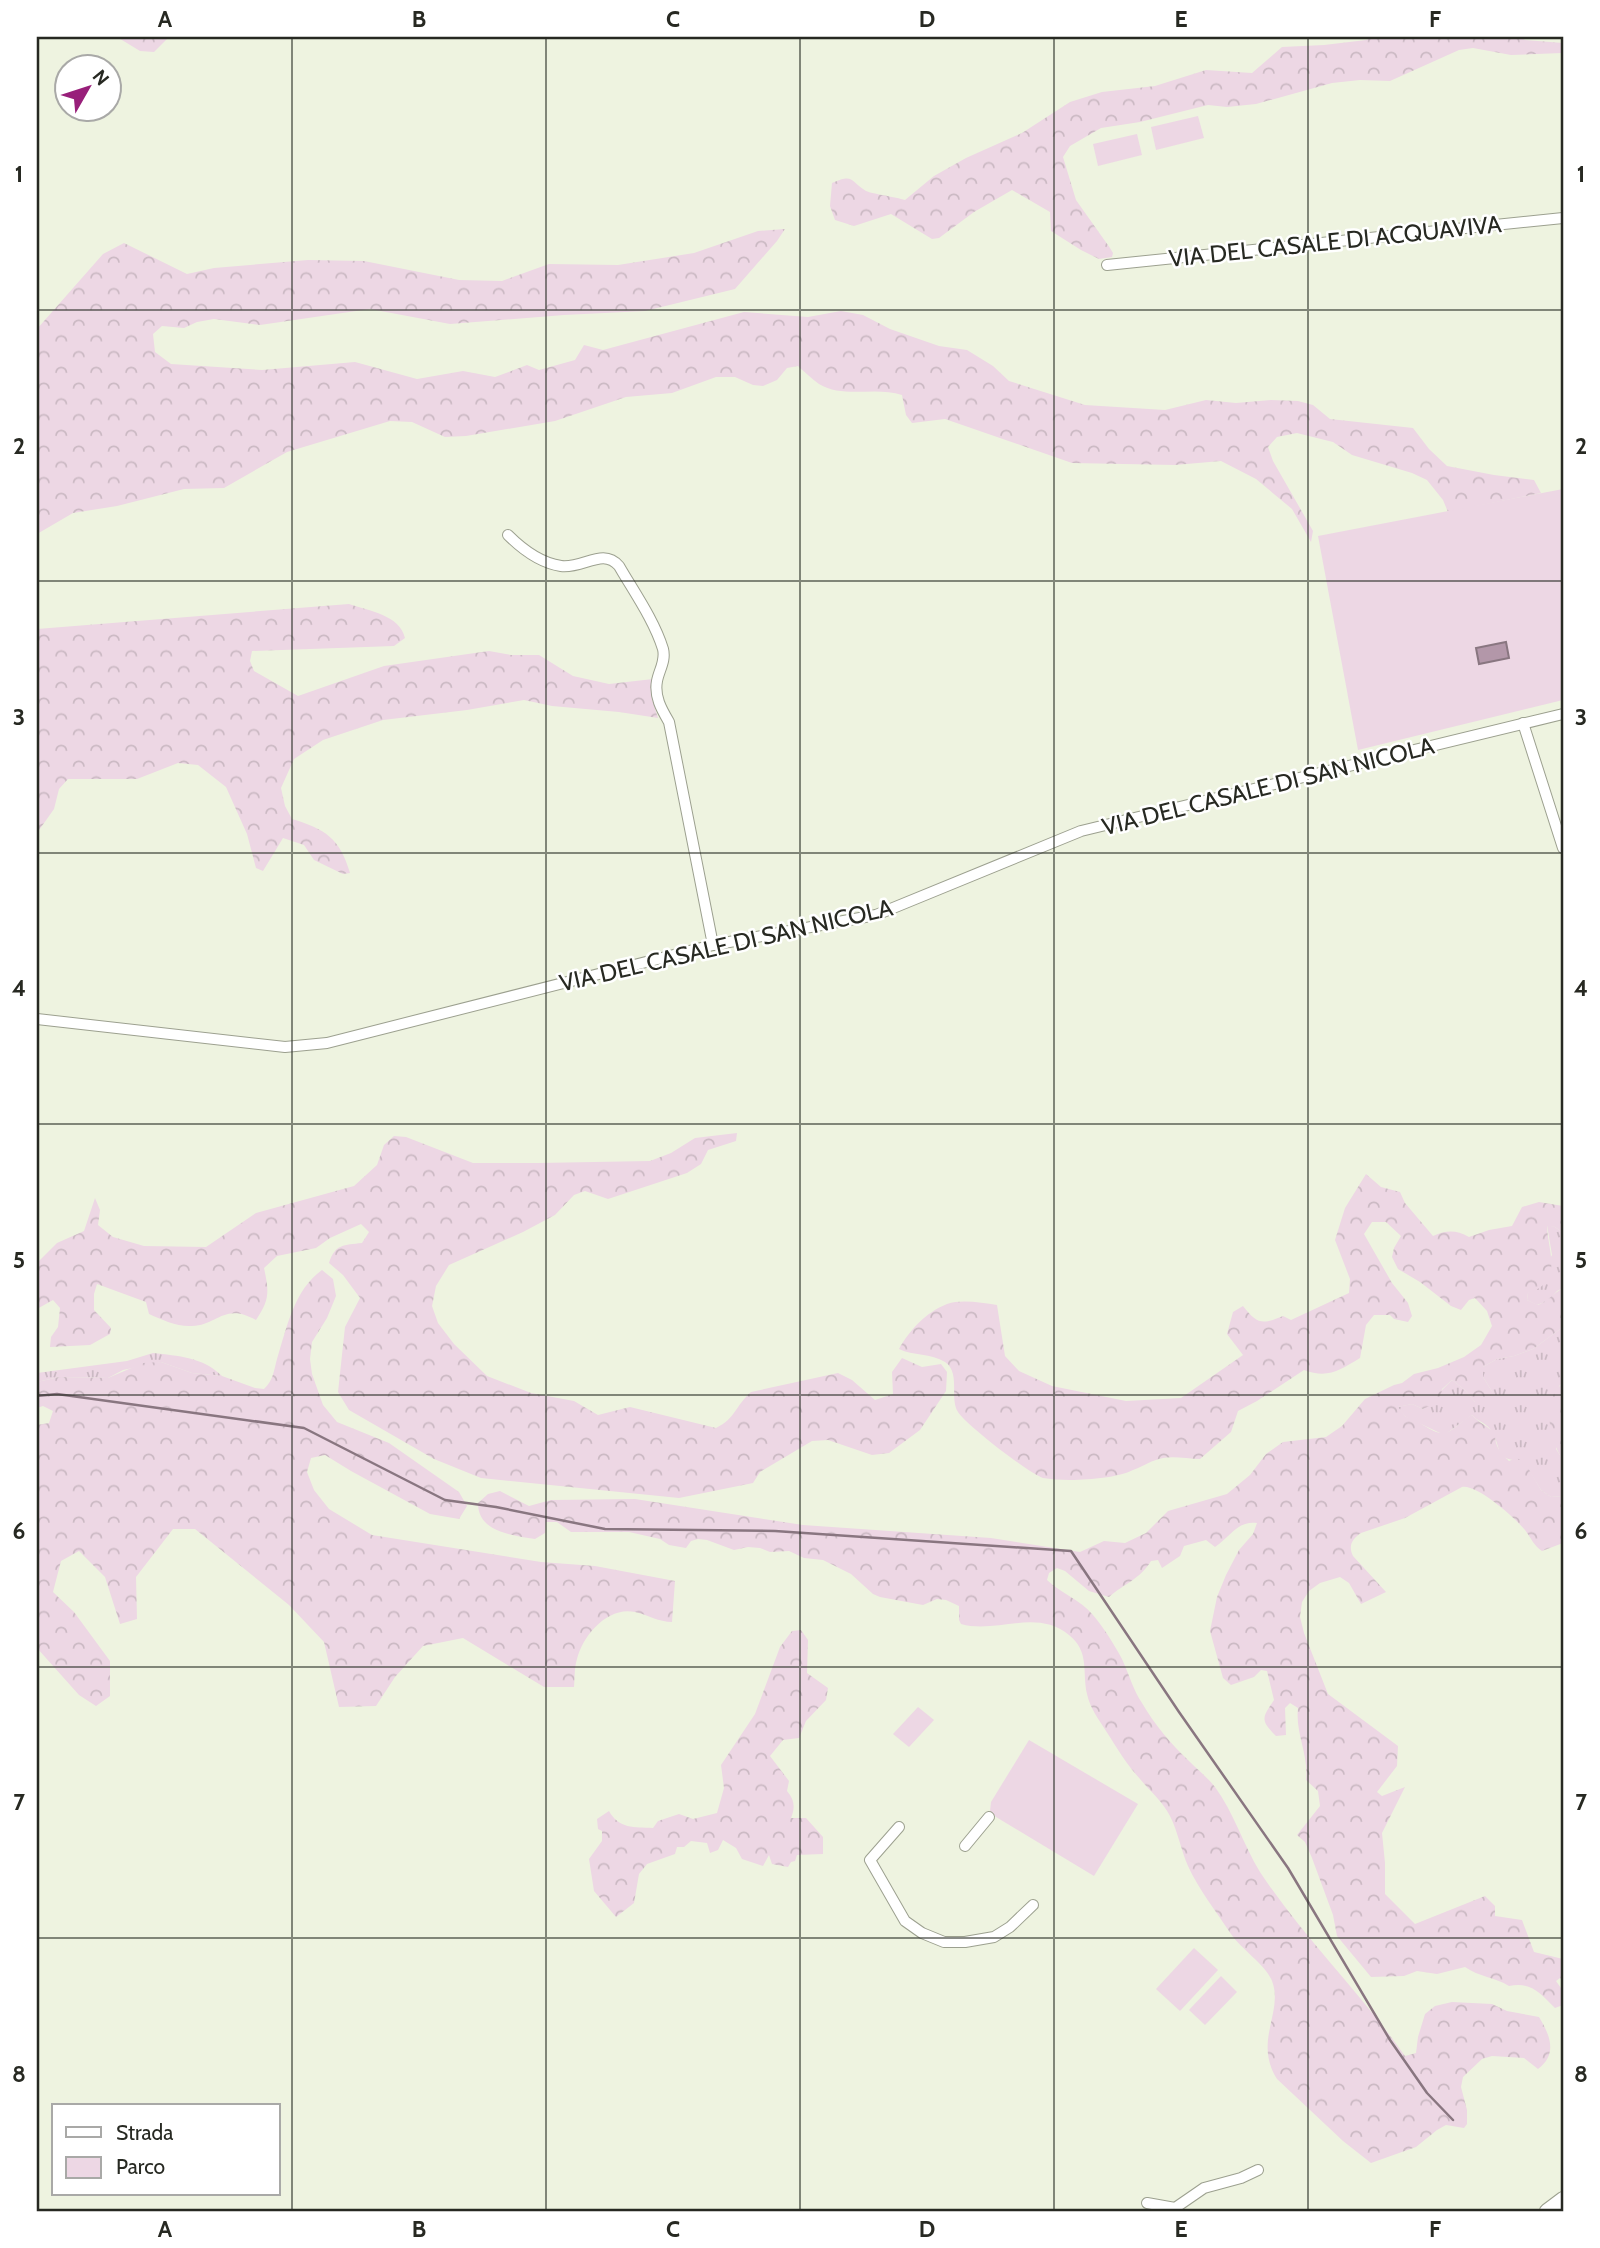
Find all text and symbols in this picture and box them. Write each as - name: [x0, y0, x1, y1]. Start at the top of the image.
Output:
- text: A: [158, 5, 173, 33]
- text: B: [412, 5, 426, 33]
- text: C: [666, 5, 680, 33]
- text: D: [919, 5, 935, 33]
- text: E: [1174, 5, 1188, 33]
- text: F: [1429, 5, 1441, 33]
- north arrow: [52, 52, 122, 122]
- text: N: [88, 65, 114, 90]
- text: 1: [15, 160, 23, 188]
- text: 1: [1577, 160, 1585, 188]
- street label: VIA DEL CASALE DI ACQUAVIVA: [1167, 209, 1503, 273]
- text: 2: [13, 432, 25, 460]
- text: 2: [1575, 432, 1587, 460]
- text: 3: [13, 703, 25, 731]
- text: 3: [1575, 703, 1587, 731]
- street label: VIA DEL CASALE DI SAN NICOLA: [1099, 731, 1437, 841]
- street label: VIA DEL CASALE DI SAN NICOLA: [557, 892, 896, 997]
- text: 4: [12, 974, 26, 1002]
- text: 4: [1574, 974, 1588, 1002]
- text: 5: [13, 1246, 25, 1274]
- text: 5: [1575, 1246, 1587, 1274]
- text: 6: [13, 1517, 25, 1545]
- text: 6: [1575, 1517, 1587, 1545]
- text: 7: [13, 1788, 25, 1816]
- text: 7: [1575, 1788, 1587, 1816]
- text: 8: [12, 2060, 26, 2088]
- text: 8: [1574, 2060, 1588, 2088]
- legend: [52, 2104, 280, 2196]
- text: Strada: [116, 2120, 173, 2145]
- text: Parco: [116, 2154, 165, 2179]
- text: A: [158, 2215, 173, 2243]
- text: B: [412, 2215, 426, 2243]
- text: C: [666, 2215, 680, 2243]
- text: D: [919, 2215, 935, 2243]
- text: E: [1174, 2215, 1188, 2243]
- text: F: [1429, 2215, 1441, 2243]

